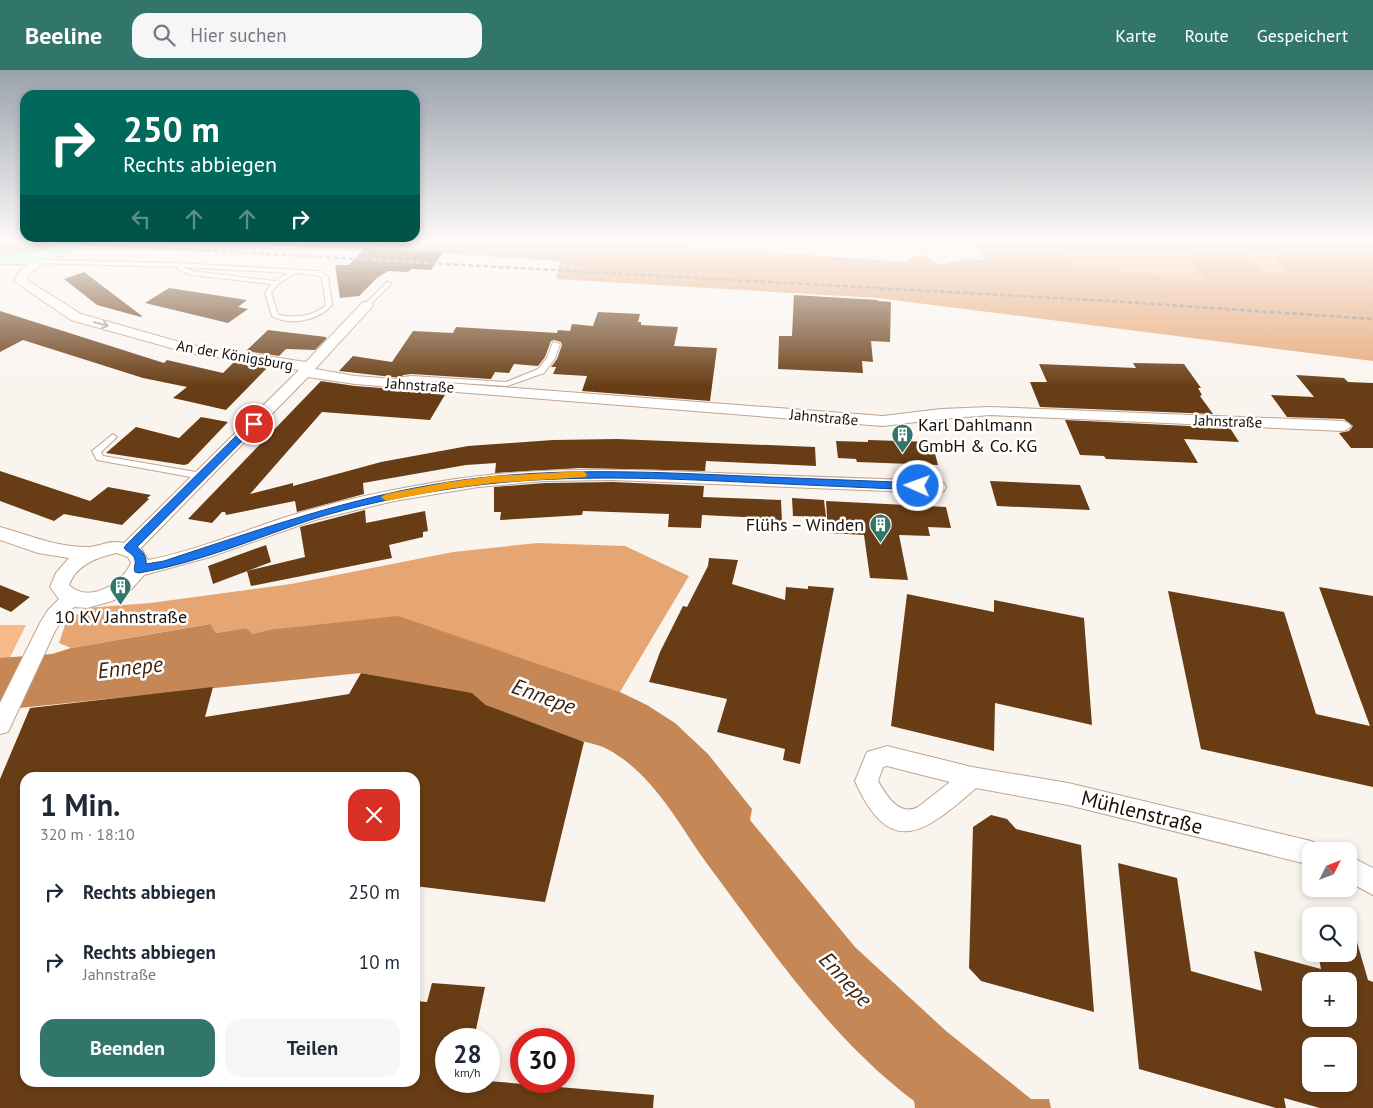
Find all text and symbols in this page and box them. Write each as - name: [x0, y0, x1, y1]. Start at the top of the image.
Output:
- search box: [132, 13, 482, 58]
- text: Beeline: [25, 20, 102, 51]
- icon: search: [150, 21, 178, 49]
- text: Hier suchen: [190, 23, 287, 47]
- text: Karte: [1115, 24, 1156, 47]
- text: Route: [1184, 24, 1229, 47]
- text: Gespeichert: [1257, 24, 1348, 47]
- text: 250 m: [123, 106, 220, 152]
- icon: right: [40, 110, 105, 175]
- text: Rechts abbiegen: [123, 150, 277, 178]
- icon: left: [127, 205, 155, 233]
- icon: ahead: [180, 205, 208, 233]
- icon: ahead: [233, 205, 261, 233]
- icon: right: [286, 205, 314, 233]
- one-way arrow: [92, 320, 108, 329]
- street label: An der Königsburg: [175, 335, 295, 375]
- street label: Jahnstraße: [384, 373, 455, 397]
- pin: [233, 403, 275, 445]
- street label: Jahnstraße: [788, 404, 859, 429]
- icon: arrive: [240, 410, 268, 438]
- street label: Jahnstraße: [1192, 410, 1263, 432]
- place label: Karl Dahlmann GmbH & Co. KG: [918, 413, 1037, 457]
- building icon: Karl Dahlmann GmbH & Co. KG: [890, 422, 914, 453]
- position arrow: [891, 459, 943, 511]
- building icon: Flühs – Winden: [868, 512, 892, 543]
- place label: Flühs – Winden: [746, 513, 864, 536]
- building icon: 10 KV Jahnstraße: [109, 574, 133, 605]
- place label: 10 KV Jahnstraße: [55, 605, 187, 628]
- water label: Ennepe: [96, 650, 165, 684]
- water label: Ennepe: [508, 672, 580, 721]
- street label: Mühlenstraße: [1078, 784, 1206, 840]
- text: 1 Min.: [40, 785, 120, 824]
- button: close: [348, 789, 400, 841]
- text: 320 m · 18:10: [40, 824, 135, 844]
- north arrow: [1302, 842, 1358, 898]
- map controls: [1302, 842, 1357, 1092]
- icon: right: [40, 878, 68, 906]
- text: Rechts abbiegen: [83, 880, 216, 904]
- text: 250 m: [348, 880, 400, 904]
- button: search: [1302, 907, 1357, 962]
- text: Rechts abbiegen: [83, 940, 216, 964]
- water label: Ennepe: [813, 945, 879, 1013]
- icon: right: [40, 948, 68, 976]
- text: 10 m: [359, 950, 400, 974]
- text: Jahnstraße: [83, 964, 156, 984]
- button: +: [1302, 972, 1357, 1027]
- button: Beenden: [40, 1019, 215, 1077]
- button: Teilen: [225, 1019, 400, 1077]
- speed limit sign: 30: [510, 1028, 575, 1093]
- button: −: [1302, 1037, 1357, 1092]
- text: 28: [453, 1038, 482, 1070]
- text: km/h: [454, 1065, 481, 1080]

